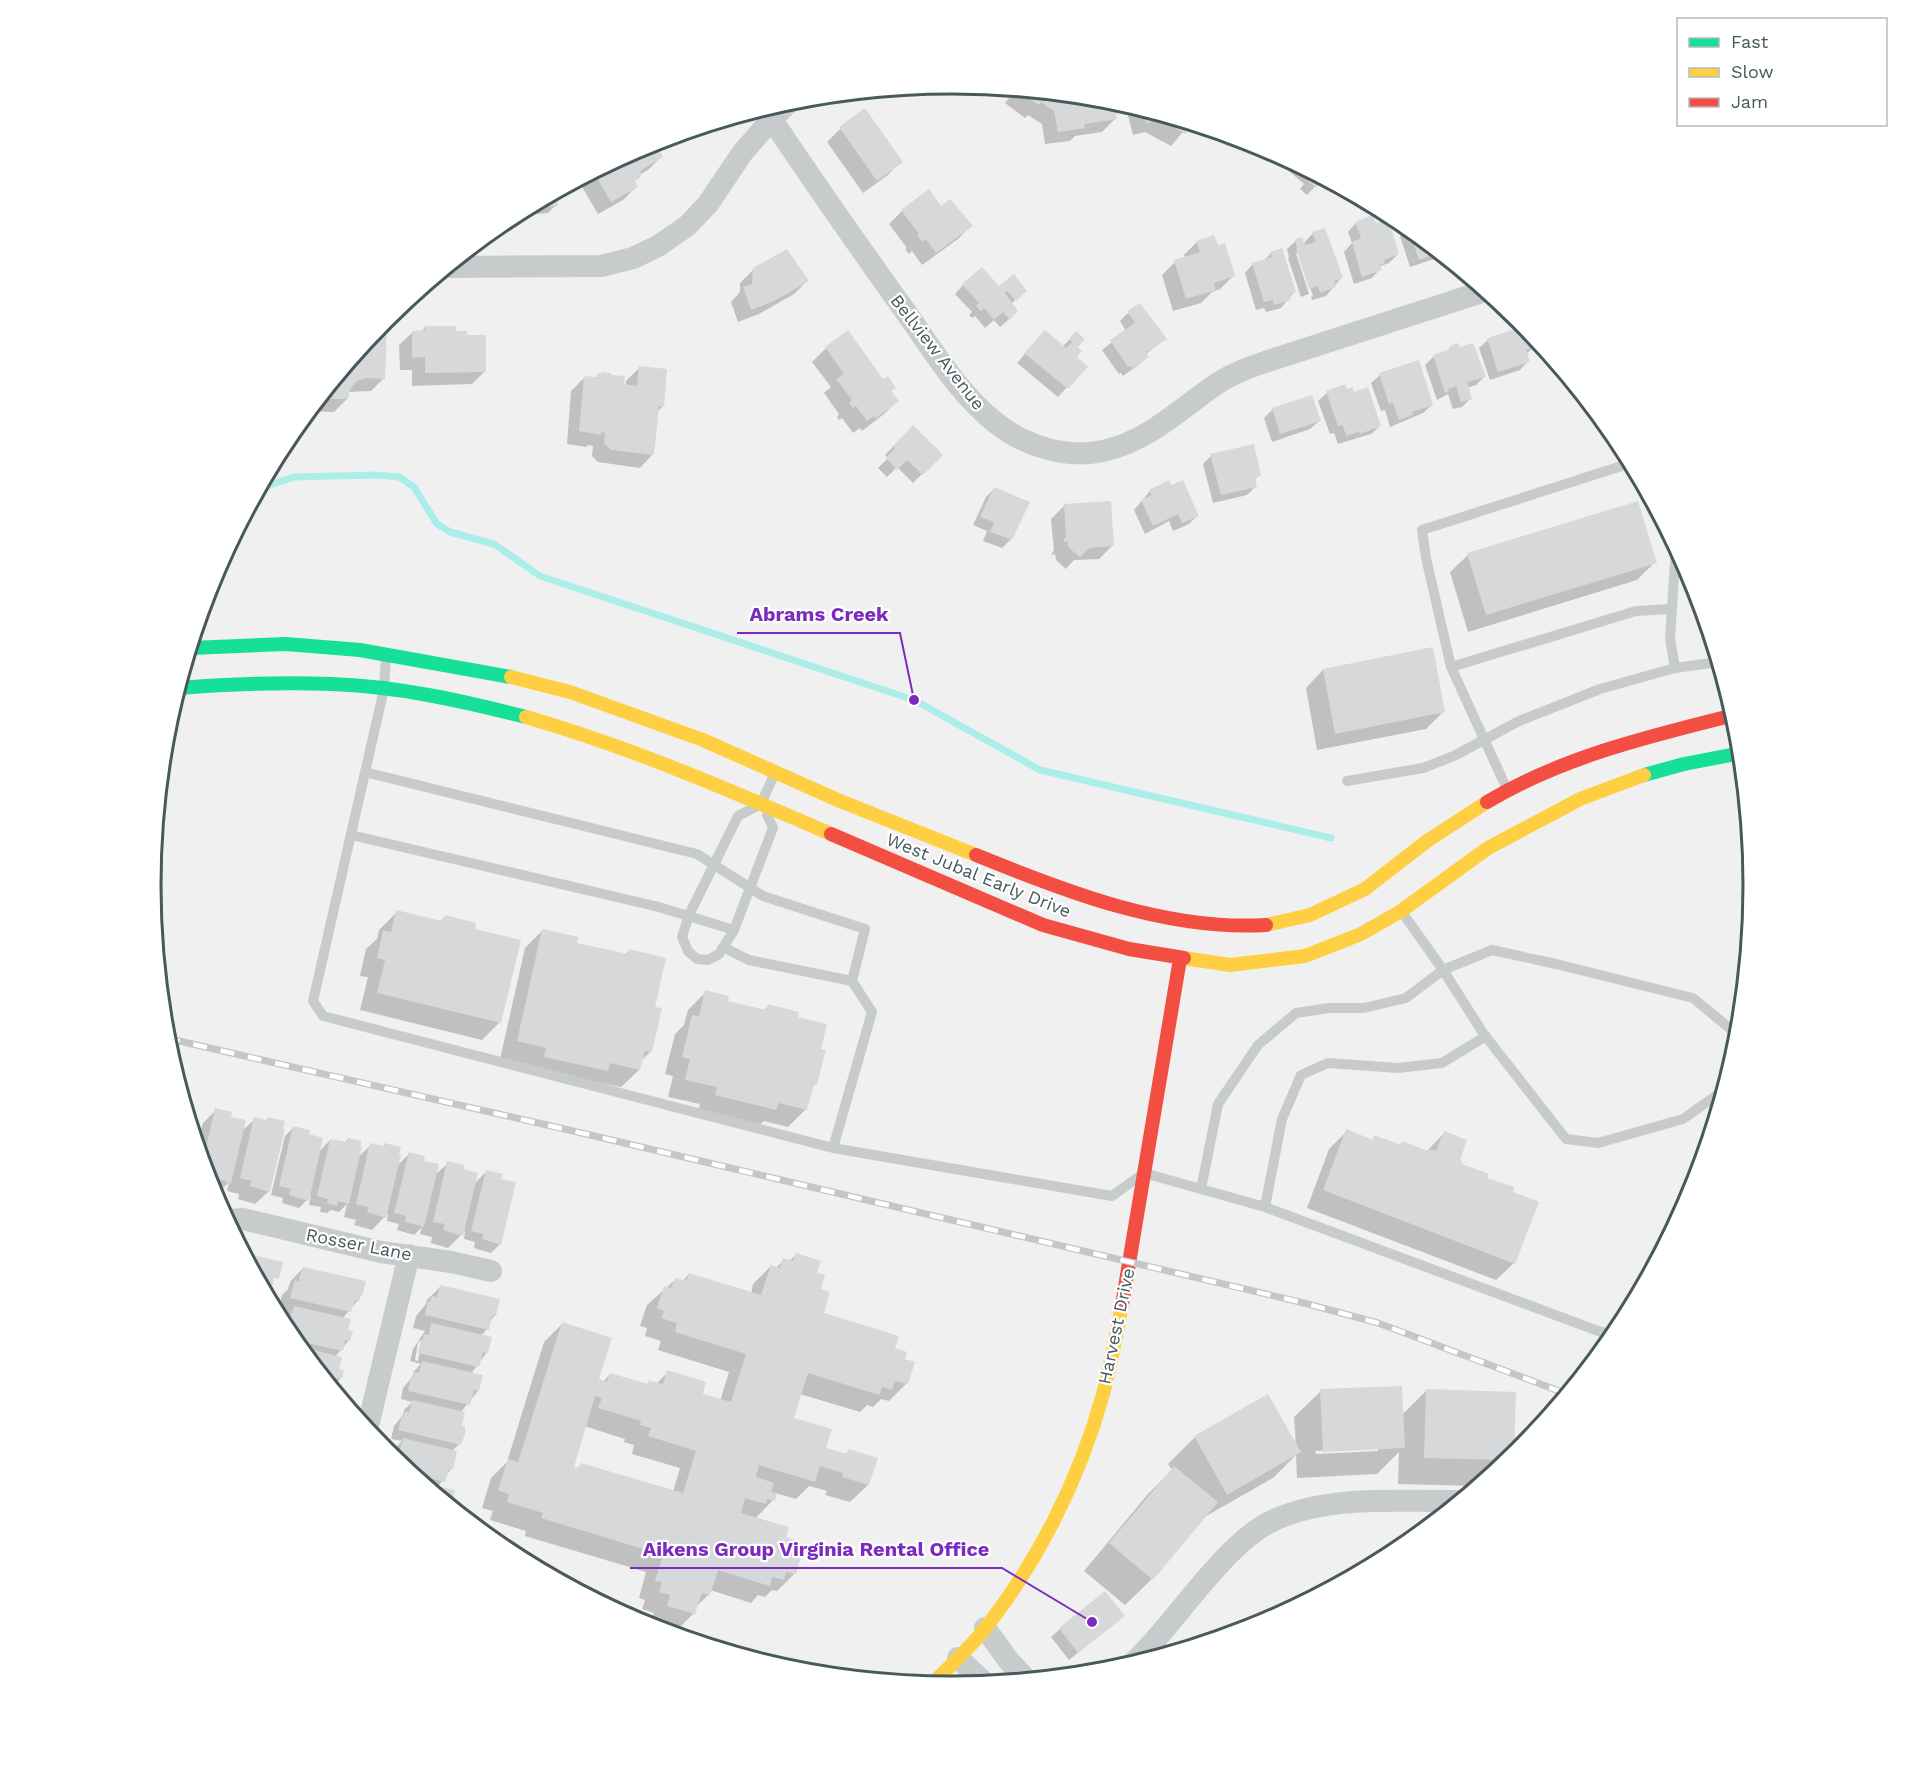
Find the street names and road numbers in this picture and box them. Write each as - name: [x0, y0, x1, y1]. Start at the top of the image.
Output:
- street label: Bellview Avenue: [886, 290, 990, 414]
- street label: West Jubal Early Drive: [884, 828, 1074, 922]
- street label: Rosser Lane: [304, 1223, 414, 1265]
- street label: Harvest Drive: [1093, 1266, 1139, 1386]

